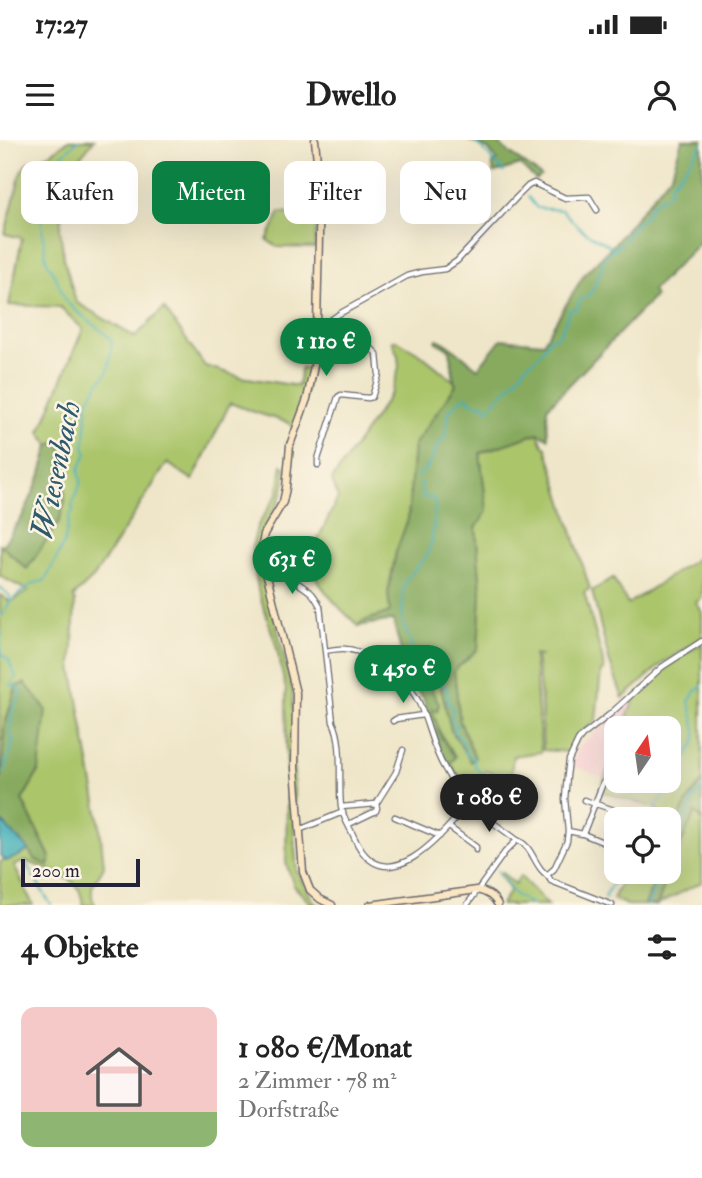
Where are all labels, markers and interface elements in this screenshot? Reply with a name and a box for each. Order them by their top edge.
text: 17:27 [35,9,88,41]
text: Dwello [306,75,396,115]
icon: menu [21,76,59,114]
icon: person [643,76,681,114]
chip: Kaufen [21,161,138,224]
chip: Mieten [152,161,270,224]
chip: Filter [284,161,386,224]
chip: Neu [400,161,491,224]
pin: 1 110 € [261,318,391,378]
text: 1 110 € [296,326,356,355]
water label: Wiesenbach [22,397,90,543]
pin: 631 € [243,536,341,596]
text: 631 € [269,544,315,573]
pin: 1 450 € [338,645,468,705]
text: 1 450 € [370,653,436,682]
north arrow [604,716,681,793]
map controls [604,716,681,884]
pin: 1 080 € [424,774,554,834]
text: 1 080 € [456,782,522,811]
button: locate [604,807,681,884]
scale bar [21,856,140,888]
text: 200 m [32,859,80,883]
icon: filters [643,928,681,966]
text: 4 Objekte [21,929,138,966]
text: 1 080 €/Monat [238,1029,412,1066]
icon: home [77,1035,161,1119]
text: 2 Zimmer · 78 m² [238,1066,396,1095]
text: Dorfstraße [238,1095,339,1124]

